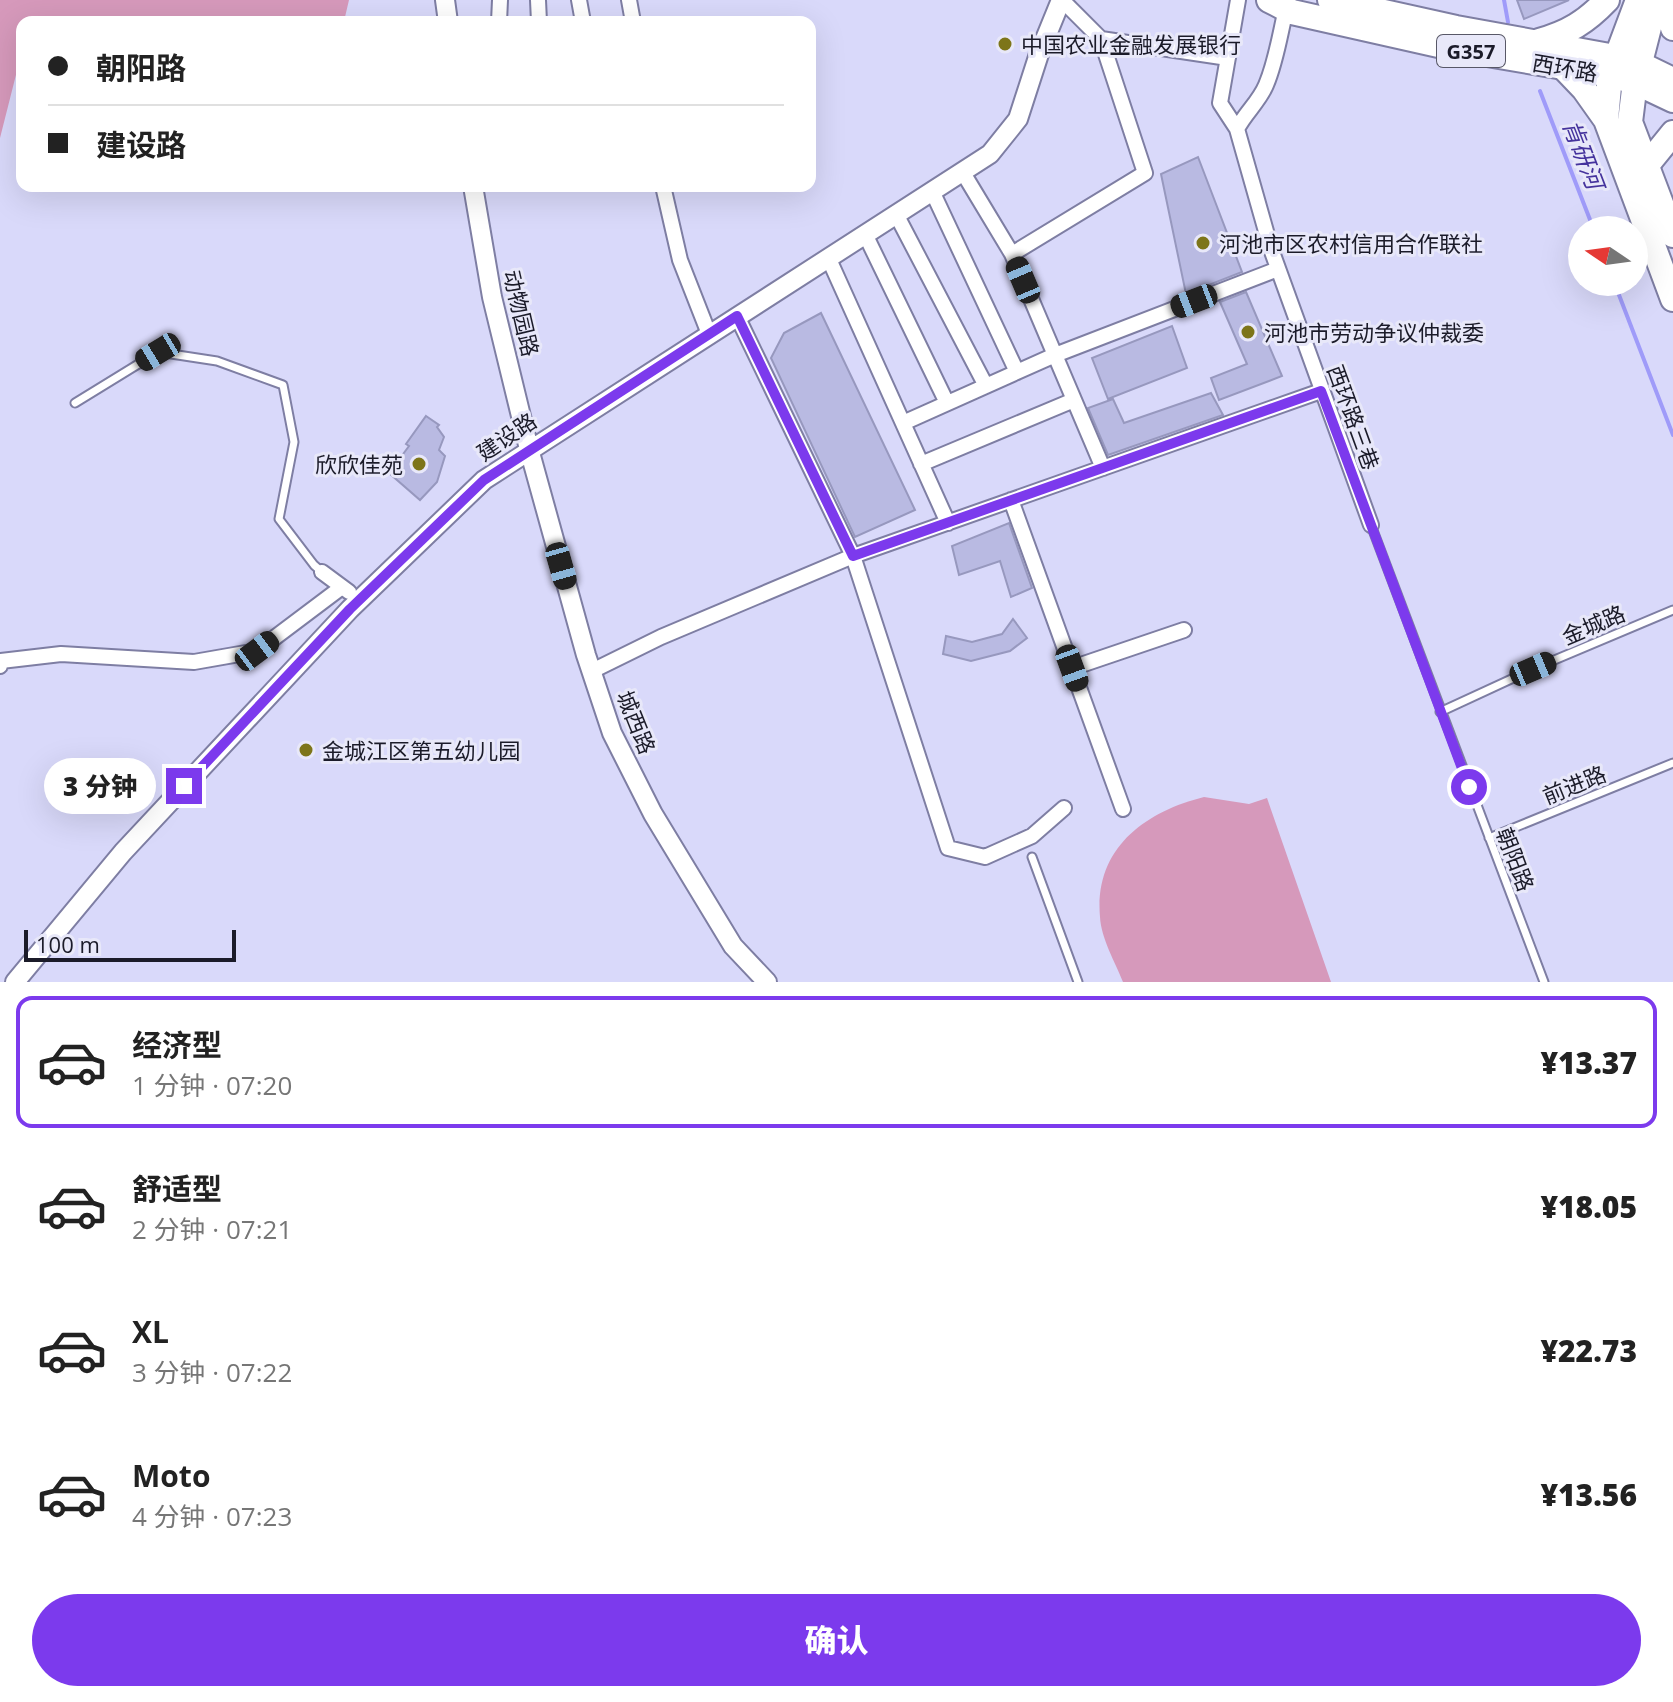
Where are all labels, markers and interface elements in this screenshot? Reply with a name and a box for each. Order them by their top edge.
place label: 中国农业金融发展银行 [1021,29,1241,59]
marker: 中国农业金融发展银行 [996,35,1014,53]
road number: G357 [1437,35,1505,67]
street label: 西环路 [1530,46,1600,88]
text: 朝阳路 [96,47,186,88]
water label: 肯研河 [1556,114,1614,197]
text: 建设路 [96,124,186,165]
north arrow [1568,216,1648,296]
map controls [1568,216,1648,296]
place label: 河池市区农村信用合作联社 [1219,228,1483,258]
marker: 河池市区农村信用合作联社 [1194,234,1212,252]
car [1003,253,1043,307]
street label: 动物园路 [497,267,547,359]
car [1167,281,1221,321]
place label: 河池市劳动争议仲裁委 [1264,317,1484,347]
marker: 河池市劳动争议仲裁委 [1239,323,1257,341]
car [131,329,185,375]
street label: 西环路三巷 [1321,360,1387,474]
street label: 建设路 [470,405,542,467]
place label: 欣欣佳苑 [315,449,403,479]
marker: 欣欣佳苑 [410,455,428,473]
car [543,540,579,592]
street label: 金城路 [1557,597,1629,651]
car [231,627,283,675]
car [1053,641,1091,695]
car [1506,649,1560,689]
street label: 城西路 [611,686,663,758]
place label: 金城江区第五幼儿园 [322,735,520,765]
marker: 金城江区第五幼儿园 [297,741,315,759]
callout: 3 分钟 [44,758,156,814]
street label: 前进路 [1538,758,1610,810]
text: 3 分钟 [63,768,137,804]
route end [166,768,202,804]
route start [1451,769,1487,805]
street label: 朝阳路 [1490,823,1542,895]
scale bar [24,926,236,962]
text: 100 m [36,929,100,959]
text: 经济型 [132,1024,222,1065]
icon: car [36,1026,108,1098]
text: ¥13.37 [1540,1042,1637,1083]
text: 1 分钟 · 07:20 [132,1067,292,1103]
text: 舒适型 [132,1168,222,1209]
icon: car [36,1170,108,1242]
text: ¥18.05 [1540,1186,1637,1227]
text: 2 分钟 · 07:21 [132,1211,292,1247]
text: XL [132,1311,169,1352]
icon: car [36,1314,108,1386]
text: ¥22.73 [1540,1330,1637,1371]
text: 3 分钟 · 07:22 [132,1354,292,1390]
text: Moto [132,1455,210,1496]
icon: car [36,1458,108,1530]
text: ¥13.56 [1540,1474,1637,1515]
text: 4 分钟 · 07:23 [132,1498,292,1534]
button: 确认 [32,1594,1641,1686]

